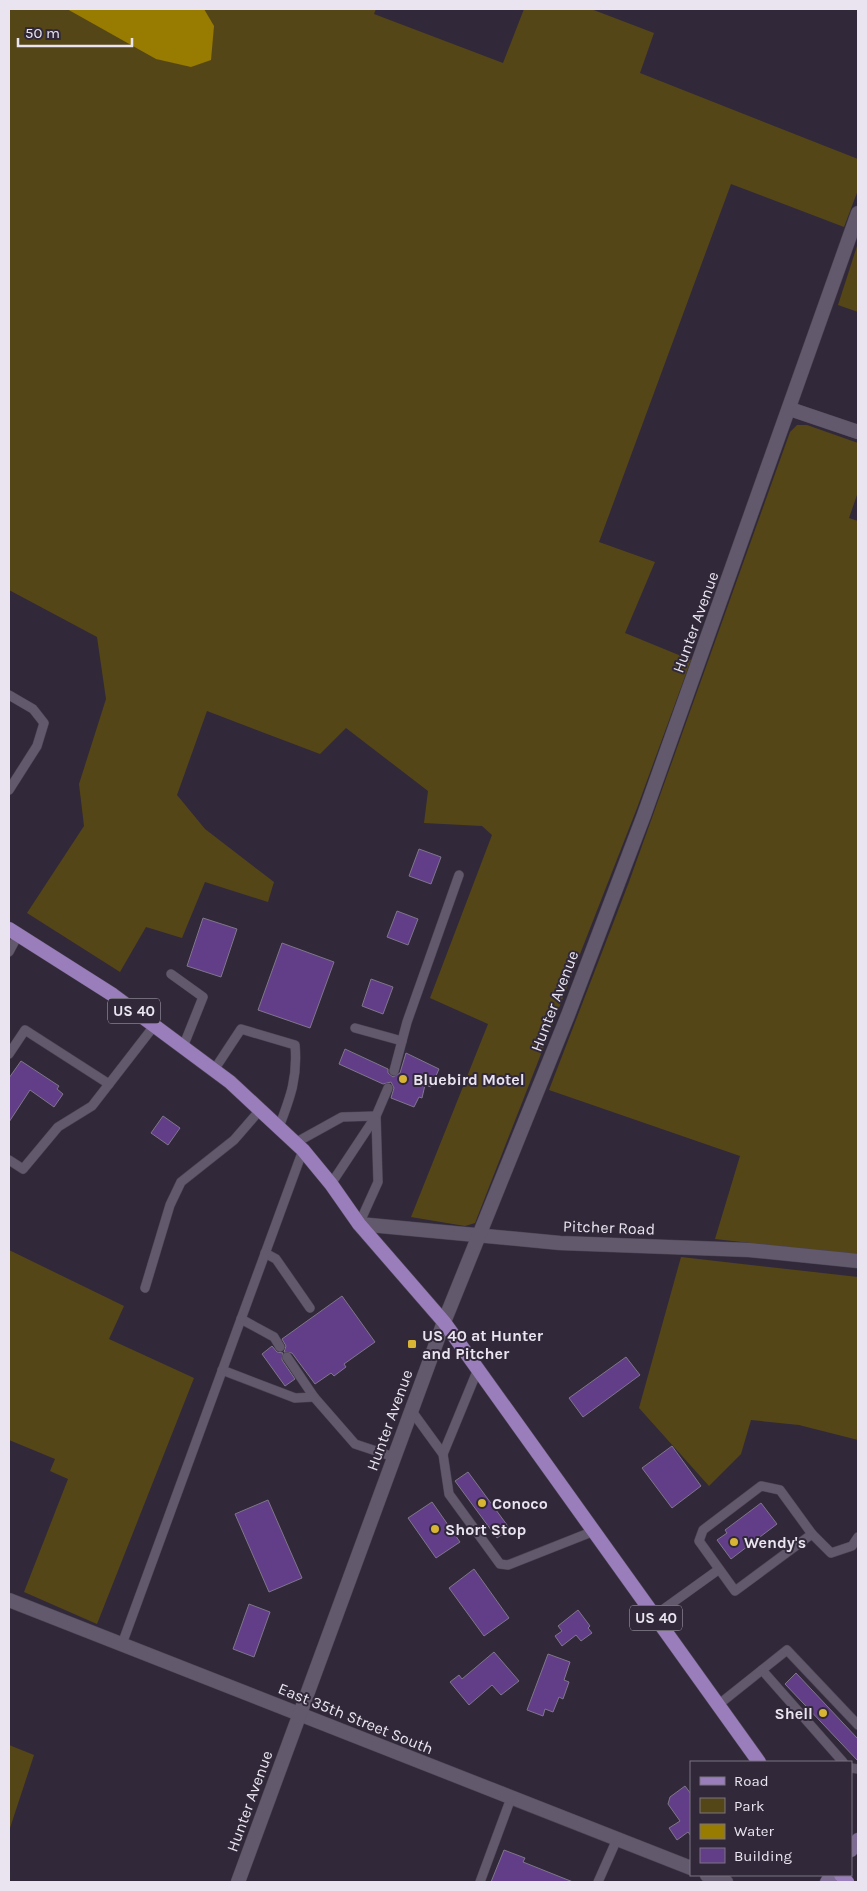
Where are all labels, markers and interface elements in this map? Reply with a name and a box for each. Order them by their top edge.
scale bar [18,15,131,47]
text: 50 m [25,24,60,42]
street label: Hunter Avenue [668,569,723,675]
street label: Hunter Avenue [527,948,582,1054]
road number: US 40 [108,998,160,1024]
place label: Bluebird Motel [413,1070,525,1089]
marker: Bluebird Motel [397,1073,409,1085]
street label: Pitcher Road [563,1216,655,1239]
place label: US 40 at Hunter and Pitcher [422,1326,544,1363]
marker: US 40 at Hunter and Pitcher [406,1338,418,1350]
street label: Hunter Avenue [362,1367,417,1473]
place label: Conoco [492,1494,548,1513]
marker: Conoco [476,1497,488,1509]
place label: Short Stop [445,1520,526,1539]
marker: Short Stop [429,1523,441,1535]
place label: Wendy's [744,1533,806,1552]
marker: Wendy's [728,1536,740,1548]
road number: US 40 [630,1606,682,1630]
street label: East 35th Street South [276,1679,436,1758]
place label: Shell [775,1704,813,1723]
marker: Shell [817,1707,829,1719]
street label: Hunter Avenue [222,1748,277,1854]
legend [690,1761,852,1876]
text: Road [734,1772,769,1790]
text: Park [734,1797,764,1815]
text: Water [734,1822,775,1840]
text: Building [734,1847,792,1865]

